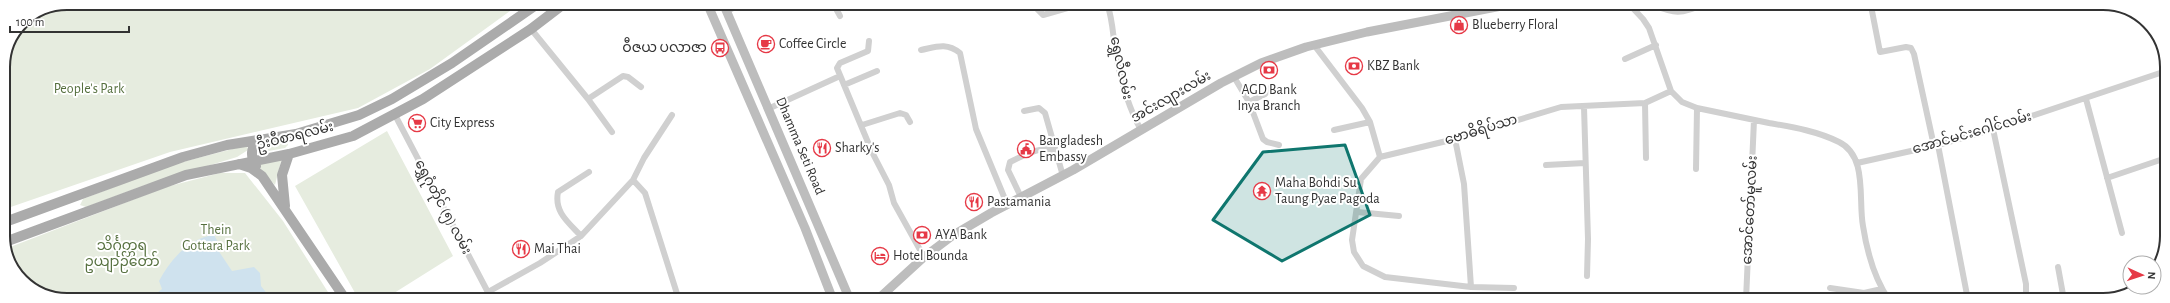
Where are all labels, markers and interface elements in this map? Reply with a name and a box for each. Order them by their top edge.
scale bar [10,8,129,34]
shop icon: Blueberry Floral [1449,15,1469,35]
text: 100 m [16,16,44,28]
place label: Blueberry Floral [1472,18,1558,32]
cafe icon: Coffee Circle [756,34,776,54]
street label: ရွှေလီလမ်း [1104,34,1138,102]
place label: ဝီဇယ ပလာဇာ [622,37,707,55]
place label: Coffee Circle [779,37,847,51]
bus stop icon: ဝီဇယ ပလာဇာ [710,38,730,58]
bank icon: KBZ Bank [1344,56,1364,76]
place label: KBZ Bank [1367,59,1420,73]
bank icon: AGD Bank Inya Branch [1259,60,1279,80]
street label: အင်းလျားလမ်း [1127,65,1215,129]
park label: People's Park [54,82,125,96]
place label: AGD Bank Inya Branch [1237,83,1301,113]
street label: Dhamma Seti Road [773,95,827,197]
street label: အောင်မင်းဂေါင်လမ်း [1910,105,2033,157]
street label: ဗောဓိရိပ်သာ [1442,108,1520,152]
supermarket icon: City Express [407,113,427,133]
street label: ဦးဝီစာရလမ်း [254,116,336,156]
place label: City Express [430,116,495,130]
place label: Bangladesh Embassy [1039,134,1103,164]
restaurant icon: Sharky's [812,138,832,158]
public building icon: Bangladesh Embassy [1016,139,1036,159]
place label: Sharky's [835,141,879,155]
street label: အောင်တော်မူလမ်း [1736,155,1764,265]
street label: ရွှေဂုံတိုင် (၅) လမ်း [409,156,477,258]
place label: Maha Bohdi Su Taung Pyae Pagoda [1275,176,1380,206]
temple icon: Maha Bohdi Su Taung Pyae Pagoda [1252,181,1272,201]
restaurant icon: Pastamania [964,192,984,212]
place label: Pastamania [987,195,1051,209]
park label: Thein Gottara Park [182,223,250,253]
bank icon: AYA Bank [912,225,932,245]
place label: AYA Bank [935,228,988,242]
park label: သိင်္ဂုတ္တရ ဥယျာဉ်တော် [85,235,160,273]
restaurant icon: Mai Thai [511,239,531,259]
place label: Mai Thai [534,242,581,256]
hotel icon: Hotel Bounda [870,246,890,266]
place label: Hotel Bounda [893,249,968,263]
north arrow [2122,255,2162,295]
text: N [2146,271,2157,280]

